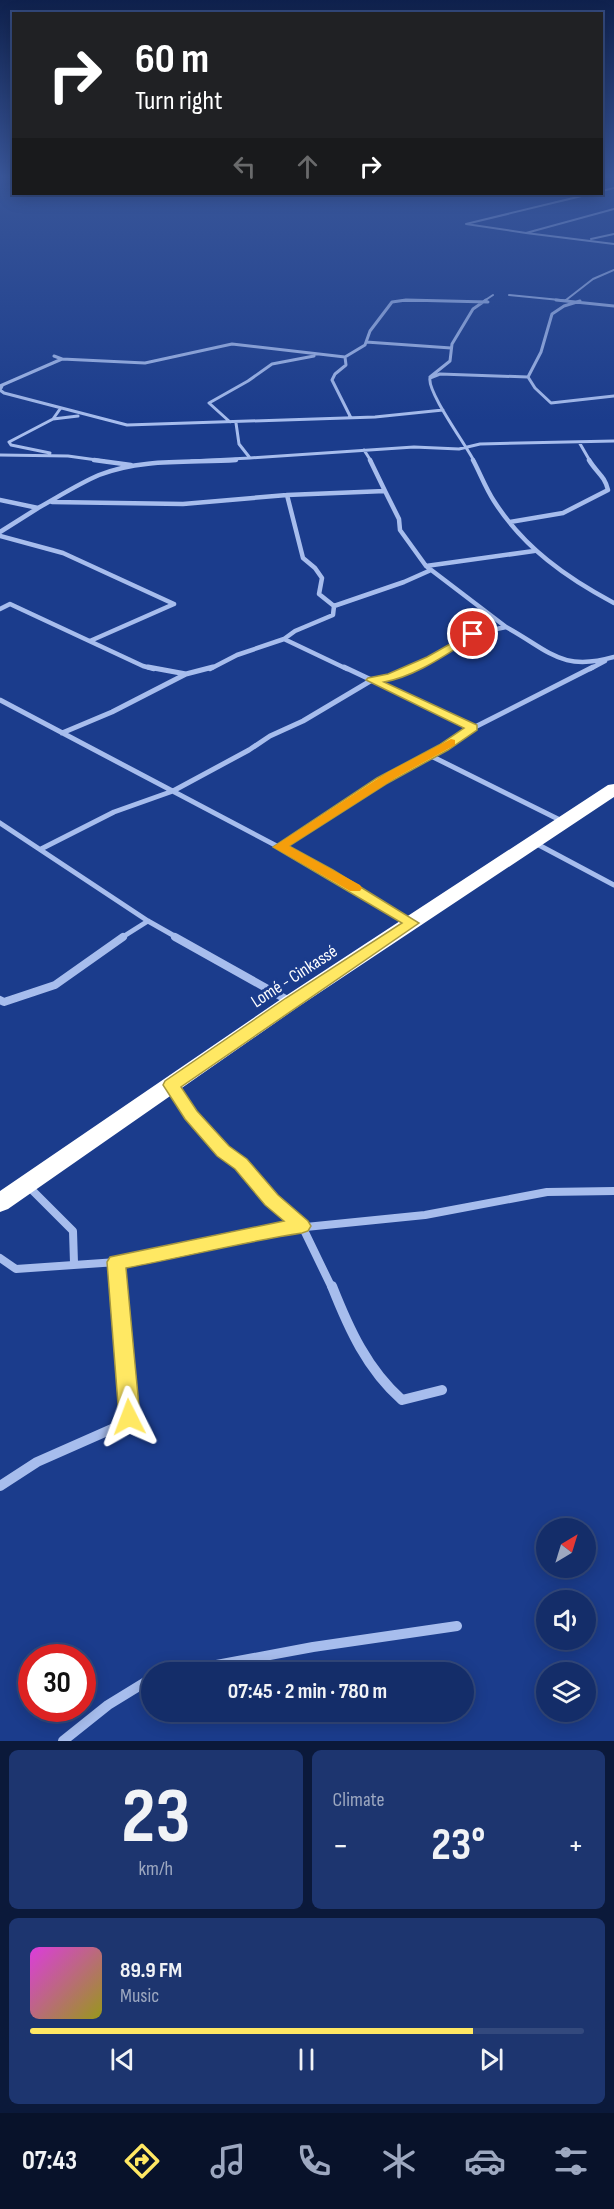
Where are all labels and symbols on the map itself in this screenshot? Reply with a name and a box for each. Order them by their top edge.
pin [447,608,498,659]
street label: Lomé - Cinkassé [247,941,341,1012]
position arrow [97,1385,161,1449]
north arrow [536,1518,596,1578]
speed limit sign: 30 [18,1644,96,1722]

